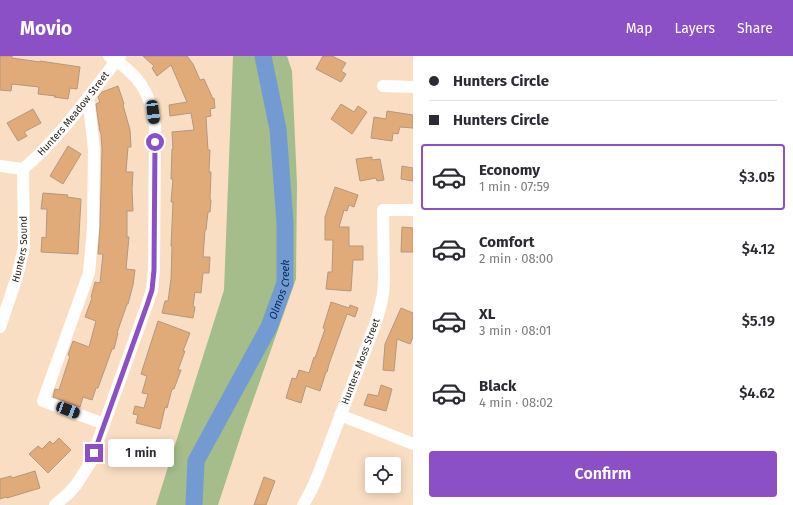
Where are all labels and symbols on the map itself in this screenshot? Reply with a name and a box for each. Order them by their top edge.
street label: Hunters Meadow Street [35,69,112,158]
car [146,99,160,125]
route start [146,133,164,151]
street label: Hunters Sound [10,216,30,284]
water label: Olmos Creek [266,260,292,321]
street label: Hunters Moss Street [339,317,383,406]
car [55,400,81,420]
callout: 1 min [108,439,174,467]
route end [85,444,103,462]

